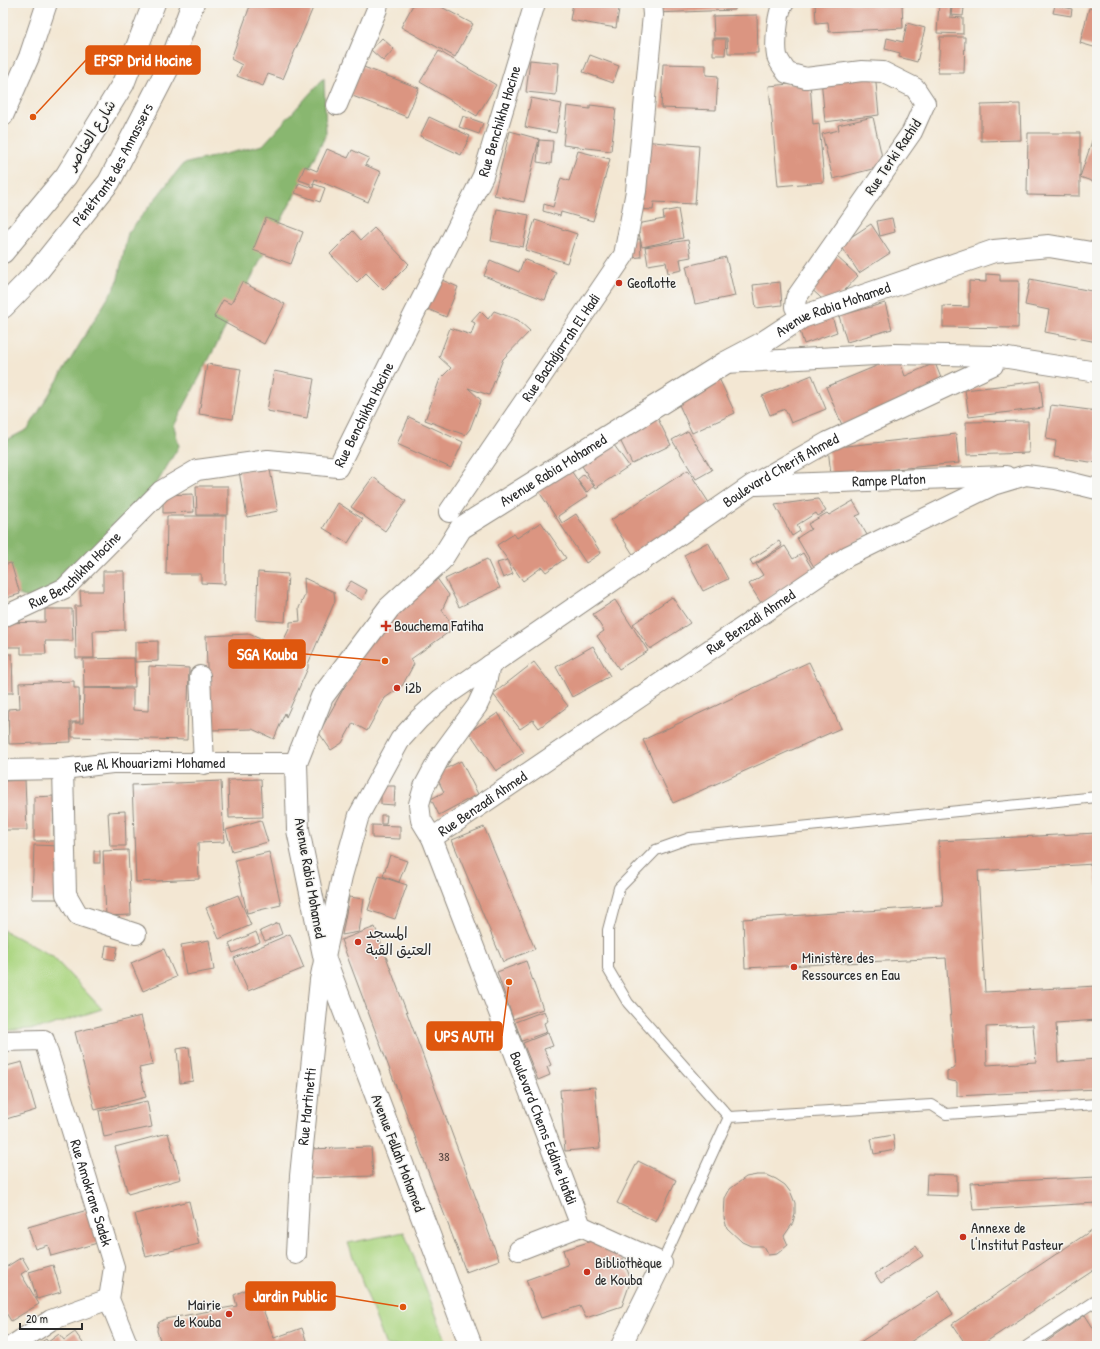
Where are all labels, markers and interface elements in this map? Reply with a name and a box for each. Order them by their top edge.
callout: EPSP Drid Hocine [86,46,200,74]
text: EPSP Drid Hocine [94,49,193,71]
street label: Rue Benchikha Hocine [472,63,526,179]
street label: شارع العناصر [60,96,120,175]
street label: Pénétrante des Annassers [67,99,158,230]
street label: Rue Terki Rachid [859,114,926,199]
place label: Geoflotte [627,272,676,293]
street label: Avenue Rabia Mohamed [771,276,893,342]
marker: Geoflotte [614,278,624,288]
street label: Rue Bachdjarrah El Hadi [516,289,605,405]
street label: Rue Benchikha Hocine [329,358,399,471]
street label: Boulevard Cherifi Ahmed [718,427,842,512]
street label: Avenue Rabia Mohamed [495,429,610,511]
street label: Rampe Platon [852,468,926,492]
street label: Rue Benchikha Hocine [25,526,126,614]
street label: Rue Benzadi Ahmed [702,584,799,659]
place label: Bouchema Fatiha [394,615,484,636]
marker: Bouchema Fatiha [381,621,391,631]
callout: SGA Kouba [229,640,305,668]
text: SGA Kouba [237,643,298,665]
place label: i2b [405,677,422,698]
marker: i2b [392,683,402,693]
street label: Rue Al Khouarizmi Mohamed [73,752,225,778]
street label: Rue Benzadi Ahmed [434,766,531,841]
street label: Avenue Rabia Mohamed [290,816,331,940]
place label: المسجد العتيق القبة [366,922,432,960]
marker: المسجد العتيق القبة [353,937,363,947]
place label: Ministère des Ressources en Eau [802,947,900,985]
marker: Ministère des Ressources en Eau [789,962,799,972]
callout: UPS AUTH [427,1022,502,1050]
text: UPS AUTH [434,1025,494,1047]
street label: Boulevard Chems Eddine Hafidi [505,1048,583,1208]
street label: Rue Martinetti [292,1067,321,1146]
street label: Avenue Fellah Mohamed [366,1091,431,1215]
street label: Rue Amokrane Sadek [65,1137,118,1249]
house number: 38 [438,1147,450,1165]
place label: Annexe de l'Institut Pasteur [971,1217,1064,1255]
marker: Annexe de l'Institut Pasteur [958,1232,968,1242]
place label: Bibliothèque de Kouba [595,1252,662,1290]
marker: Bibliothèque de Kouba [582,1267,592,1277]
callout: Jardin Public [246,1282,335,1310]
text: Jardin Public [253,1285,328,1307]
place label: Mairie de Kouba [174,1294,221,1332]
scale bar [20,1305,82,1331]
marker: Mairie de Kouba [224,1309,234,1319]
text: 20 m [26,1310,48,1327]

